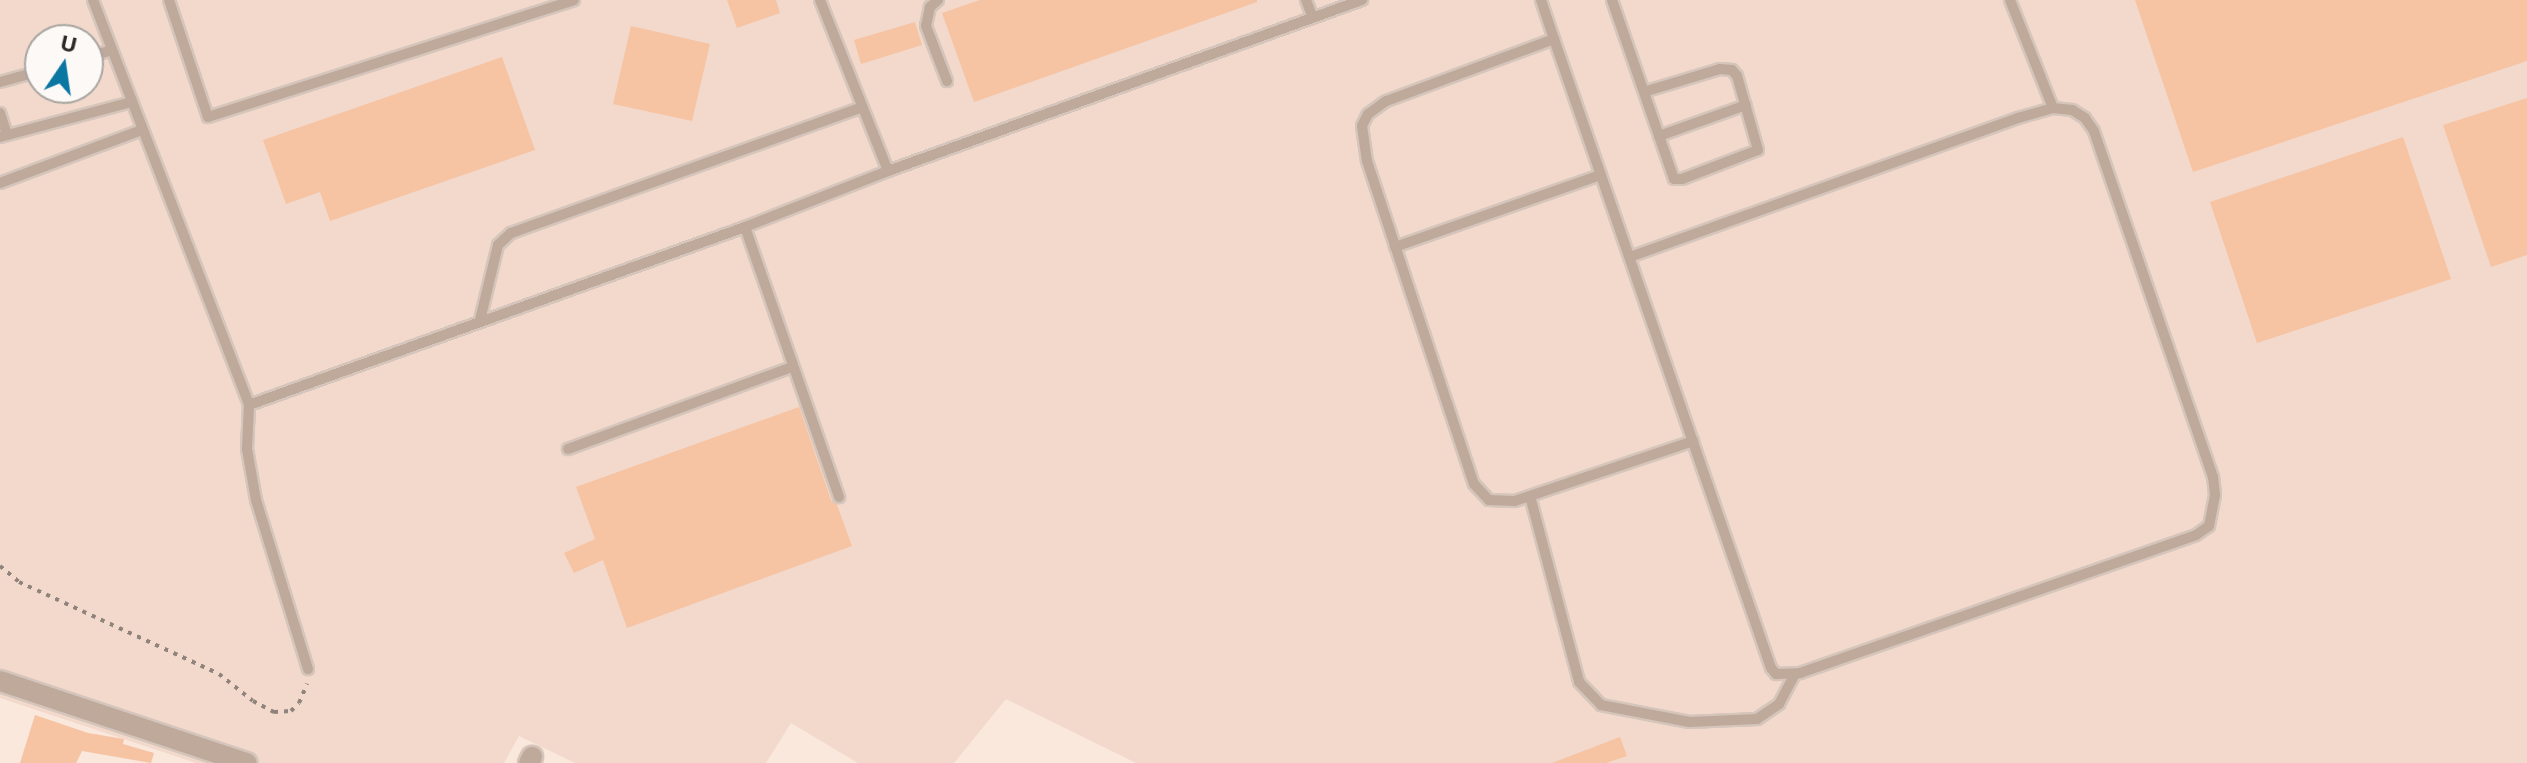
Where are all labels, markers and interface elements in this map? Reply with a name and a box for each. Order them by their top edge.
north arrow [24,24,104,104]
text: U [57,26,80,59]

